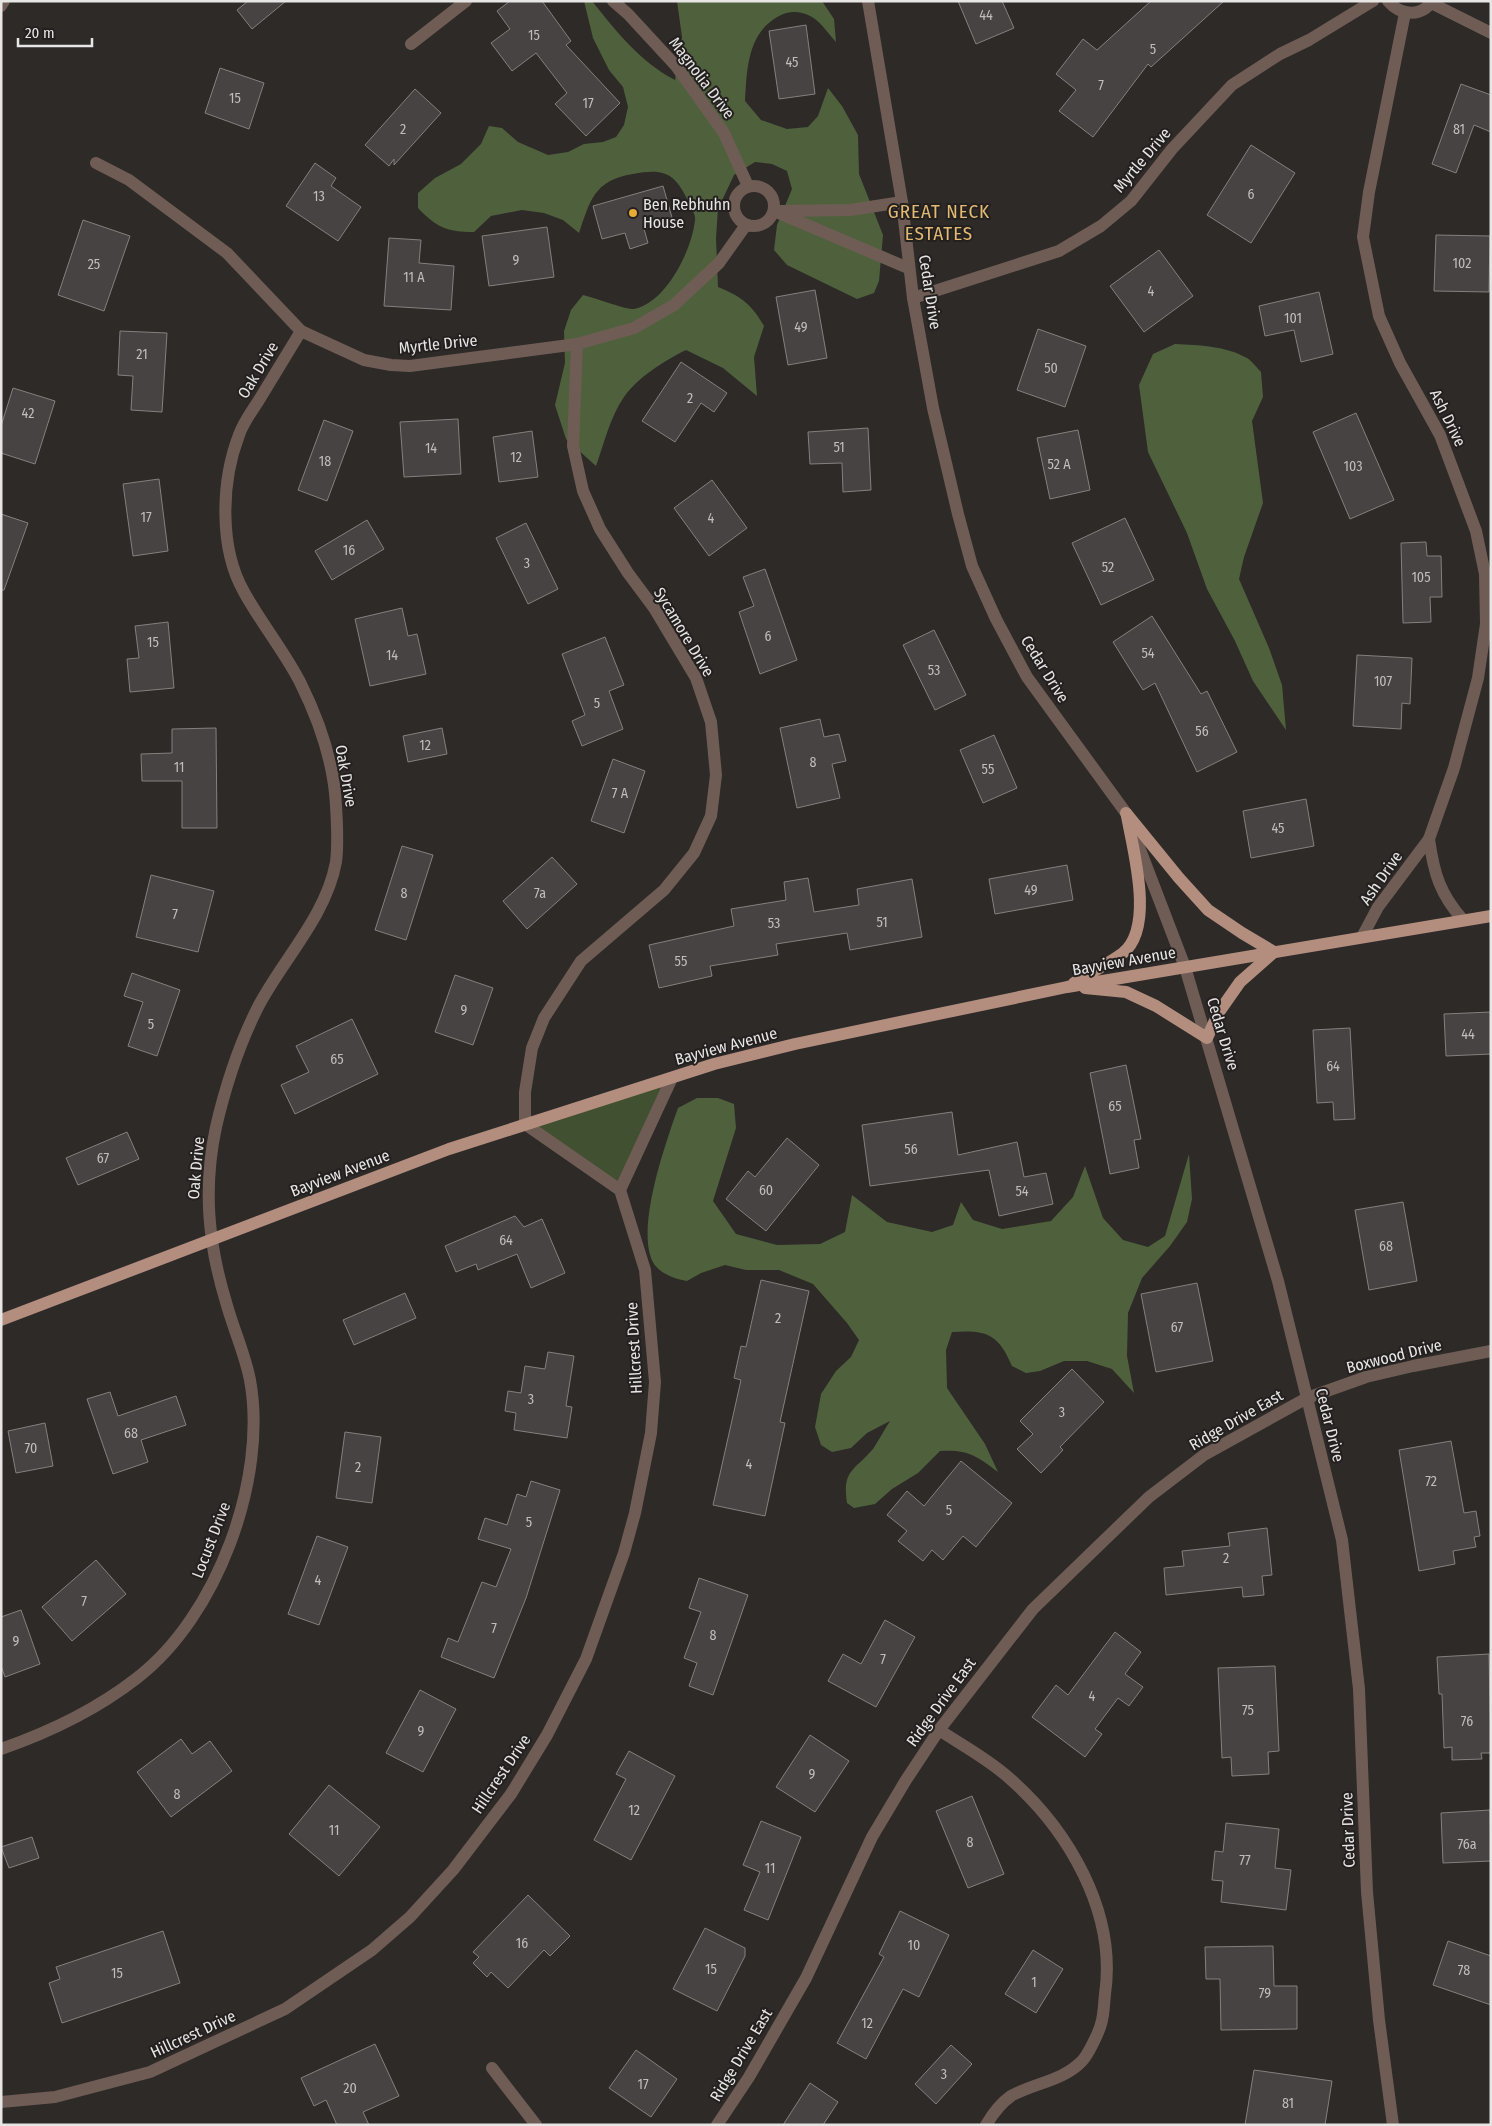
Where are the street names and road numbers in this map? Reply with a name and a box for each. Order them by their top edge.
street label: Magnolia Drive [665,33,739,123]
street label: Myrtle Drive [1109,124,1175,196]
street label: Cedar Drive [915,253,945,331]
street label: Myrtle Drive [398,330,478,358]
street label: Oak Drive [234,338,282,402]
street label: Ash Drive [1426,386,1470,450]
street label: Sycamore Drive [650,584,718,680]
street label: Cedar Drive [1017,632,1073,706]
street label: Oak Drive [331,743,361,809]
street label: Ash Drive [1356,847,1406,909]
street label: Bayview Avenue [1071,943,1177,979]
street label: Cedar Drive [1203,995,1243,1073]
street label: Bayview Avenue [673,1023,779,1069]
street label: Oak Drive [184,1136,208,1200]
street label: Bayview Avenue [288,1145,392,1201]
street label: Hillcrest Drive [622,1302,646,1394]
street label: Boxwood Drive [1344,1335,1444,1377]
street label: Ridge Drive East [1186,1385,1287,1454]
street label: Cedar Drive [1312,1386,1348,1464]
street label: Locust Drive [188,1499,234,1581]
street label: Ridge Drive East [902,1653,980,1750]
street label: Hillcrest Drive [467,1731,535,1817]
street label: Cedar Drive [1337,1792,1359,1868]
street label: Ridge Drive East [706,2004,777,2105]
street label: Hillcrest Drive [147,2006,239,2062]

